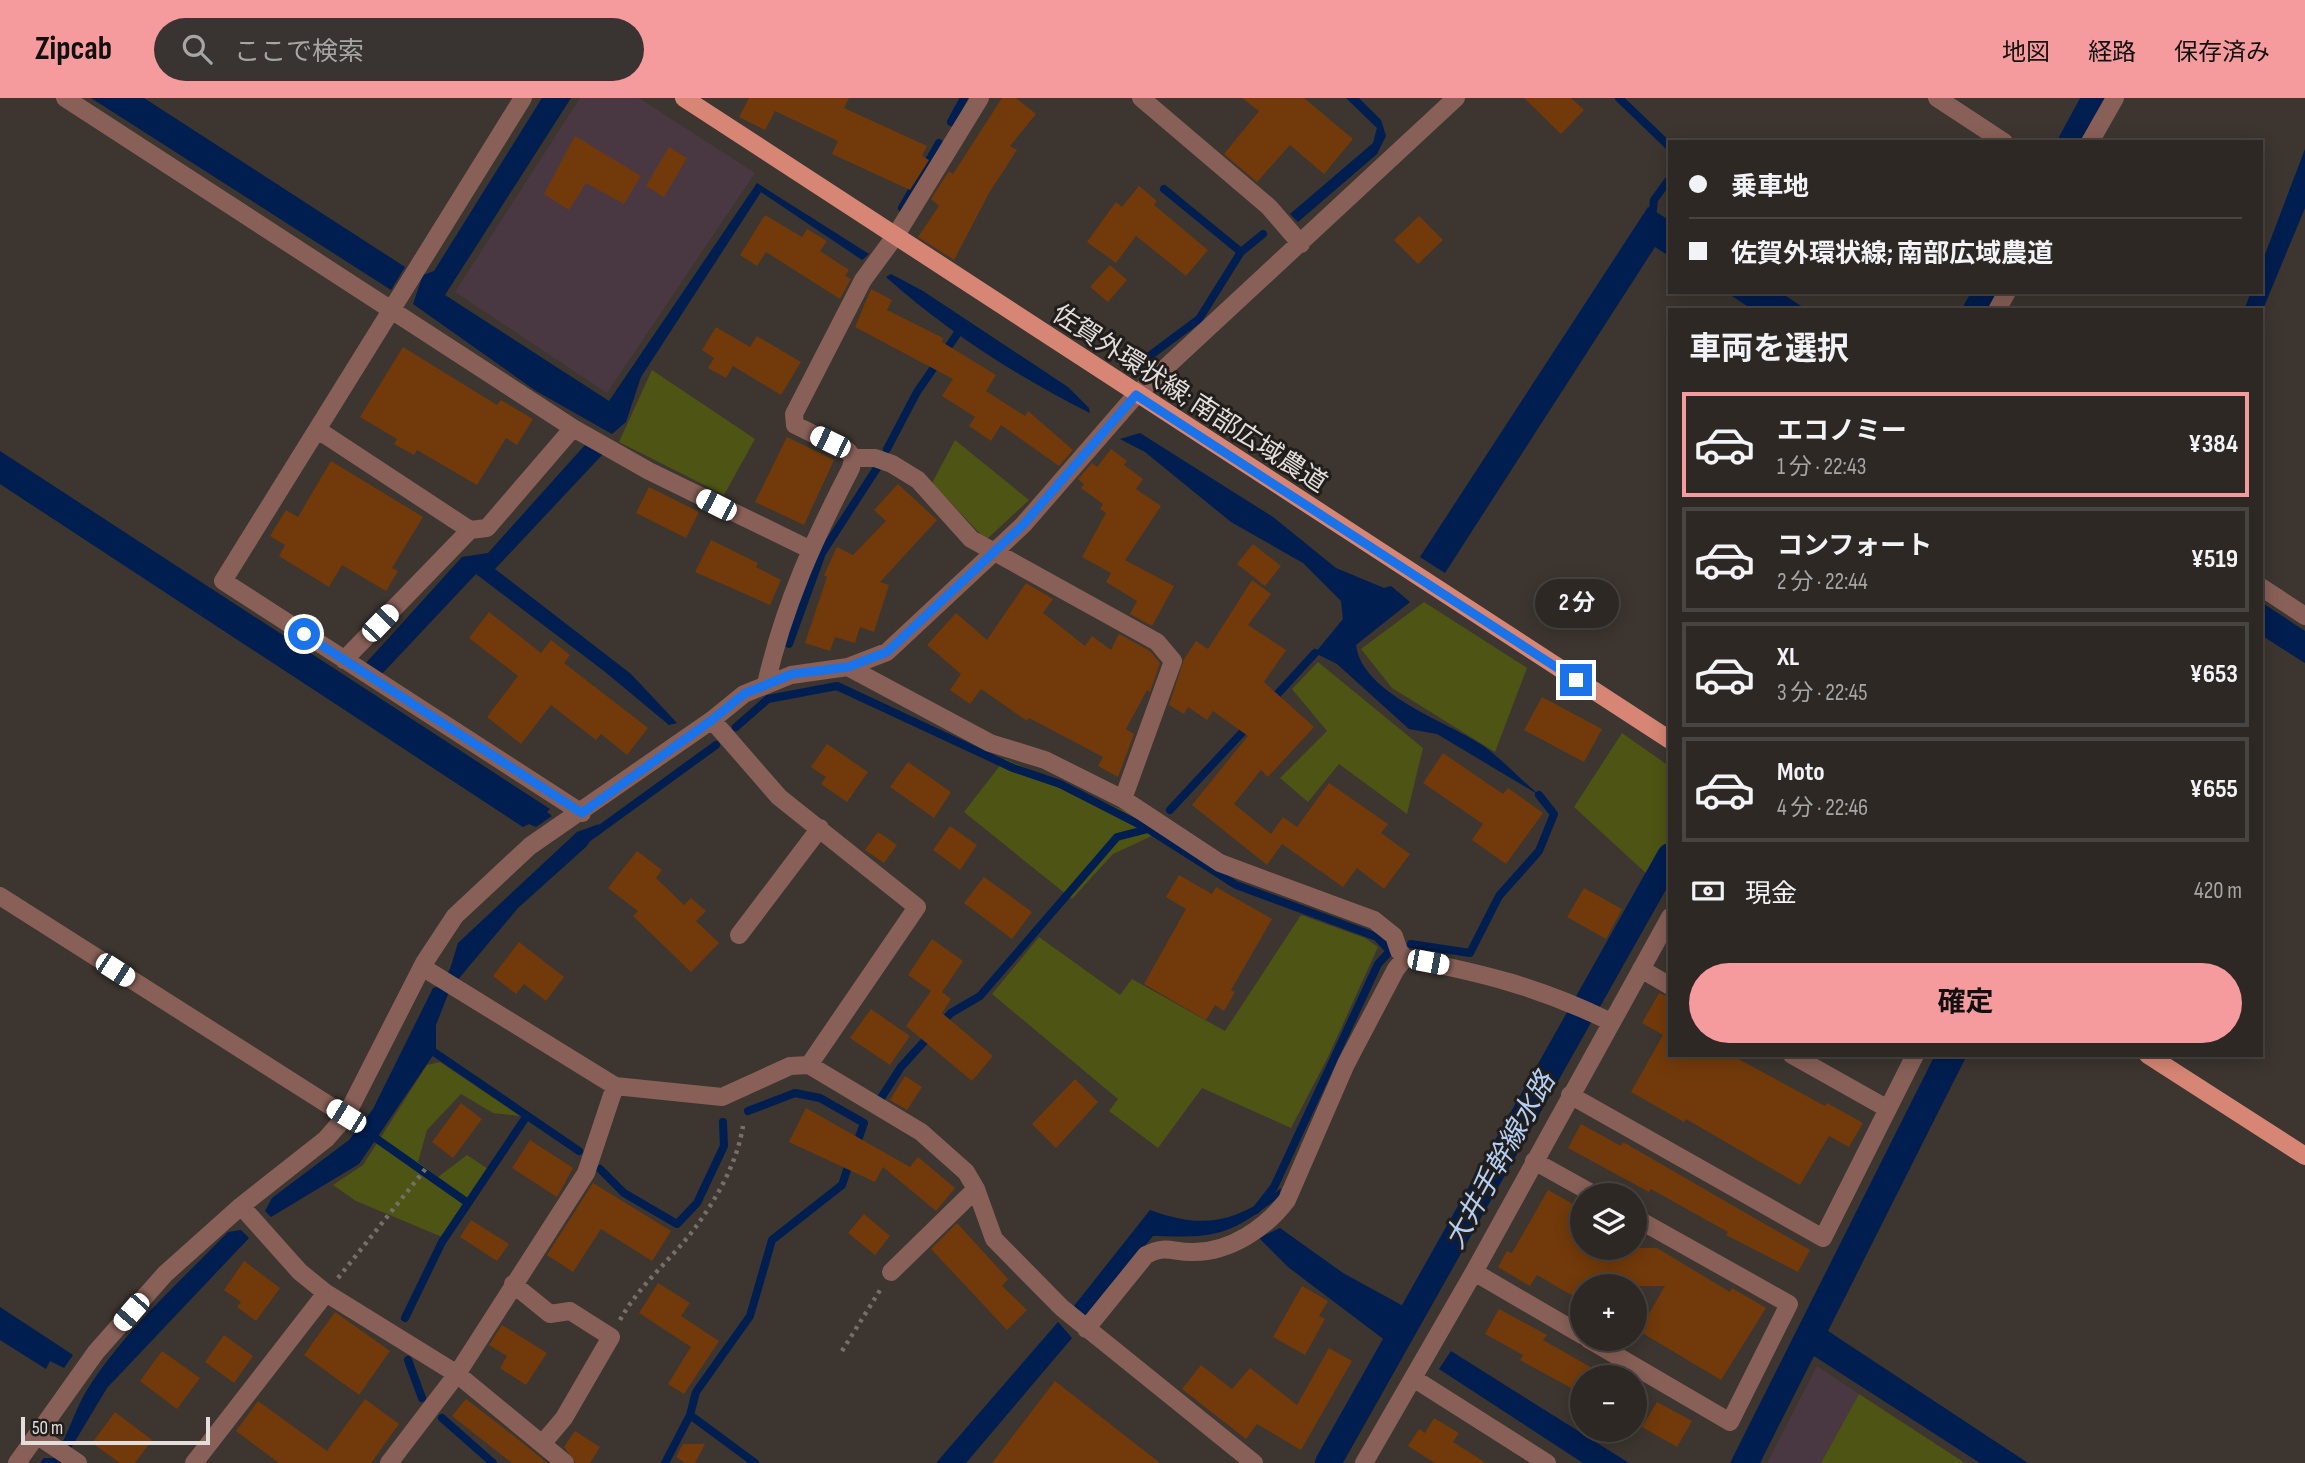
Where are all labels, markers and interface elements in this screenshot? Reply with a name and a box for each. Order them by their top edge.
search box [154,18,644,81]
text: Zipcab [35,29,112,69]
icon: search [178,30,216,68]
text: ここで検索 [234,37,364,68]
text: 地図 [2002,38,2050,67]
text: 経路 [2088,38,2136,67]
text: 保存済み [2174,38,2270,67]
text: 乗車地 [1731,172,1809,203]
text: 佐賀外環状線; 南部広域農道 [1731,239,2053,270]
street label: 佐賀外環状線; 南部広域農道 [1046,299,1332,500]
text: 車両を選択 [1689,330,1849,369]
icon: car [1693,413,1756,476]
text: エコノミー [1777,416,1907,447]
car [807,423,854,461]
text: ¥384 [2188,429,2238,460]
text: 1 分 · 22:43 [1777,453,1866,481]
car [693,486,740,524]
icon: car [1693,528,1756,591]
text: コンフォート [1777,531,1932,562]
text: ¥519 [2191,544,2238,575]
text: 2 分 · 22:44 [1777,568,1868,596]
callout: 2 分 [1534,578,1618,628]
text: 2 分 [1559,589,1595,617]
car [358,601,403,645]
route start [288,618,320,650]
text: XL [1777,642,1799,673]
icon: car [1693,643,1756,706]
text: ¥653 [2189,659,2238,690]
route end [1560,664,1592,696]
text: 3 分 · 22:45 [1777,679,1867,707]
text: Moto [1777,757,1825,788]
icon: car [1693,758,1756,821]
text: ¥655 [2190,774,2238,805]
text: 4 分 · 22:46 [1777,794,1868,822]
icon: cash [1689,872,1727,910]
text: 420 m [2194,877,2242,905]
text: 現金 [1745,879,1797,910]
car [1406,948,1451,976]
car [92,950,139,990]
button: 確定 [1689,963,2242,1043]
water label: 大井手幹線水路 [1438,1065,1563,1254]
car [323,1096,370,1136]
map controls [1570,1183,1647,1442]
button: layers [1570,1183,1647,1260]
button: + [1570,1274,1647,1351]
car [110,1289,153,1335]
button: − [1570,1365,1647,1442]
scale bar [21,1414,210,1446]
text: 50 m [32,1417,63,1440]

